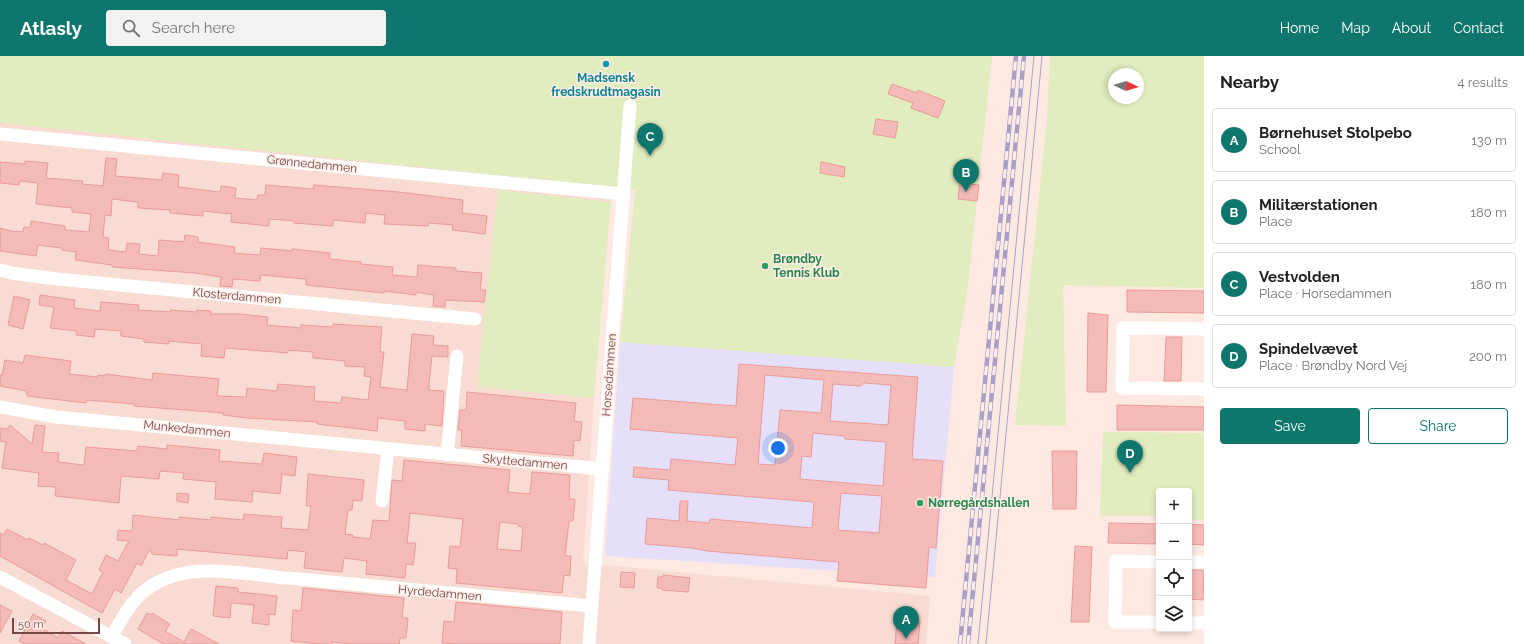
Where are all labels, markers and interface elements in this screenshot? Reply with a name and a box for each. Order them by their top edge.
search box [106,10,386,46]
text: Atlasly [20,17,82,39]
icon: search [120,17,142,39]
text: Search here [152,19,235,37]
text: Home [1280,20,1319,36]
text: Map [1341,20,1370,36]
text: About [1392,20,1431,36]
text: Contact [1453,20,1504,36]
marker: Madsensk fredskrudtmagasin [601,59,611,69]
north arrow [1108,68,1144,104]
place label: Madsensk fredskrudtmagasin [551,71,661,99]
text: Nearby [1220,72,1279,92]
text: 4 results [1457,75,1508,90]
pin: C [637,123,663,156]
text: Børnehuset Stolpebo [1259,124,1412,142]
text: A [1230,133,1238,148]
text: 130 m [1471,133,1507,148]
text: School [1259,142,1301,157]
street label: Grønnedammen [266,152,358,176]
pin: B [953,159,979,192]
text: Militærstationen [1259,196,1377,214]
text: B [1230,205,1238,220]
text: 180 m [1471,205,1507,220]
text: Place [1259,214,1292,229]
place label: Brøndby Tennis Klub [773,252,840,280]
marker: Brøndby Tennis Klub [760,261,770,271]
text: Vestvolden [1259,268,1340,286]
text: C [1230,277,1238,292]
text: 180 m [1471,277,1507,292]
street label: Klosterdammen [192,285,282,307]
text: Place · Horsedammen [1259,286,1391,301]
street label: Horsedammen [599,333,619,417]
text: Spindelvævet [1259,340,1358,358]
text: D [1229,349,1239,364]
text: 200 m [1469,349,1507,364]
text: Place · Brøndby Nord Vej [1259,358,1407,373]
button: Save [1220,408,1360,444]
button: Share [1368,408,1508,444]
street label: Munkedammen [143,417,231,441]
your location [768,438,788,458]
pin: D [1117,440,1143,473]
street label: Skyttedammen [482,451,568,473]
map controls [1156,488,1192,632]
button: + [1156,488,1192,524]
place label: Nørregårdshallen [928,496,1030,510]
marker: Nørregårdshallen [915,498,925,508]
button: − [1156,524,1192,560]
button: locate [1156,560,1192,596]
street label: Hyrdedammen [398,582,482,604]
button: layers [1156,596,1192,632]
pin: A [893,606,919,639]
scale bar [12,616,100,635]
text: 50 m [18,618,44,631]

